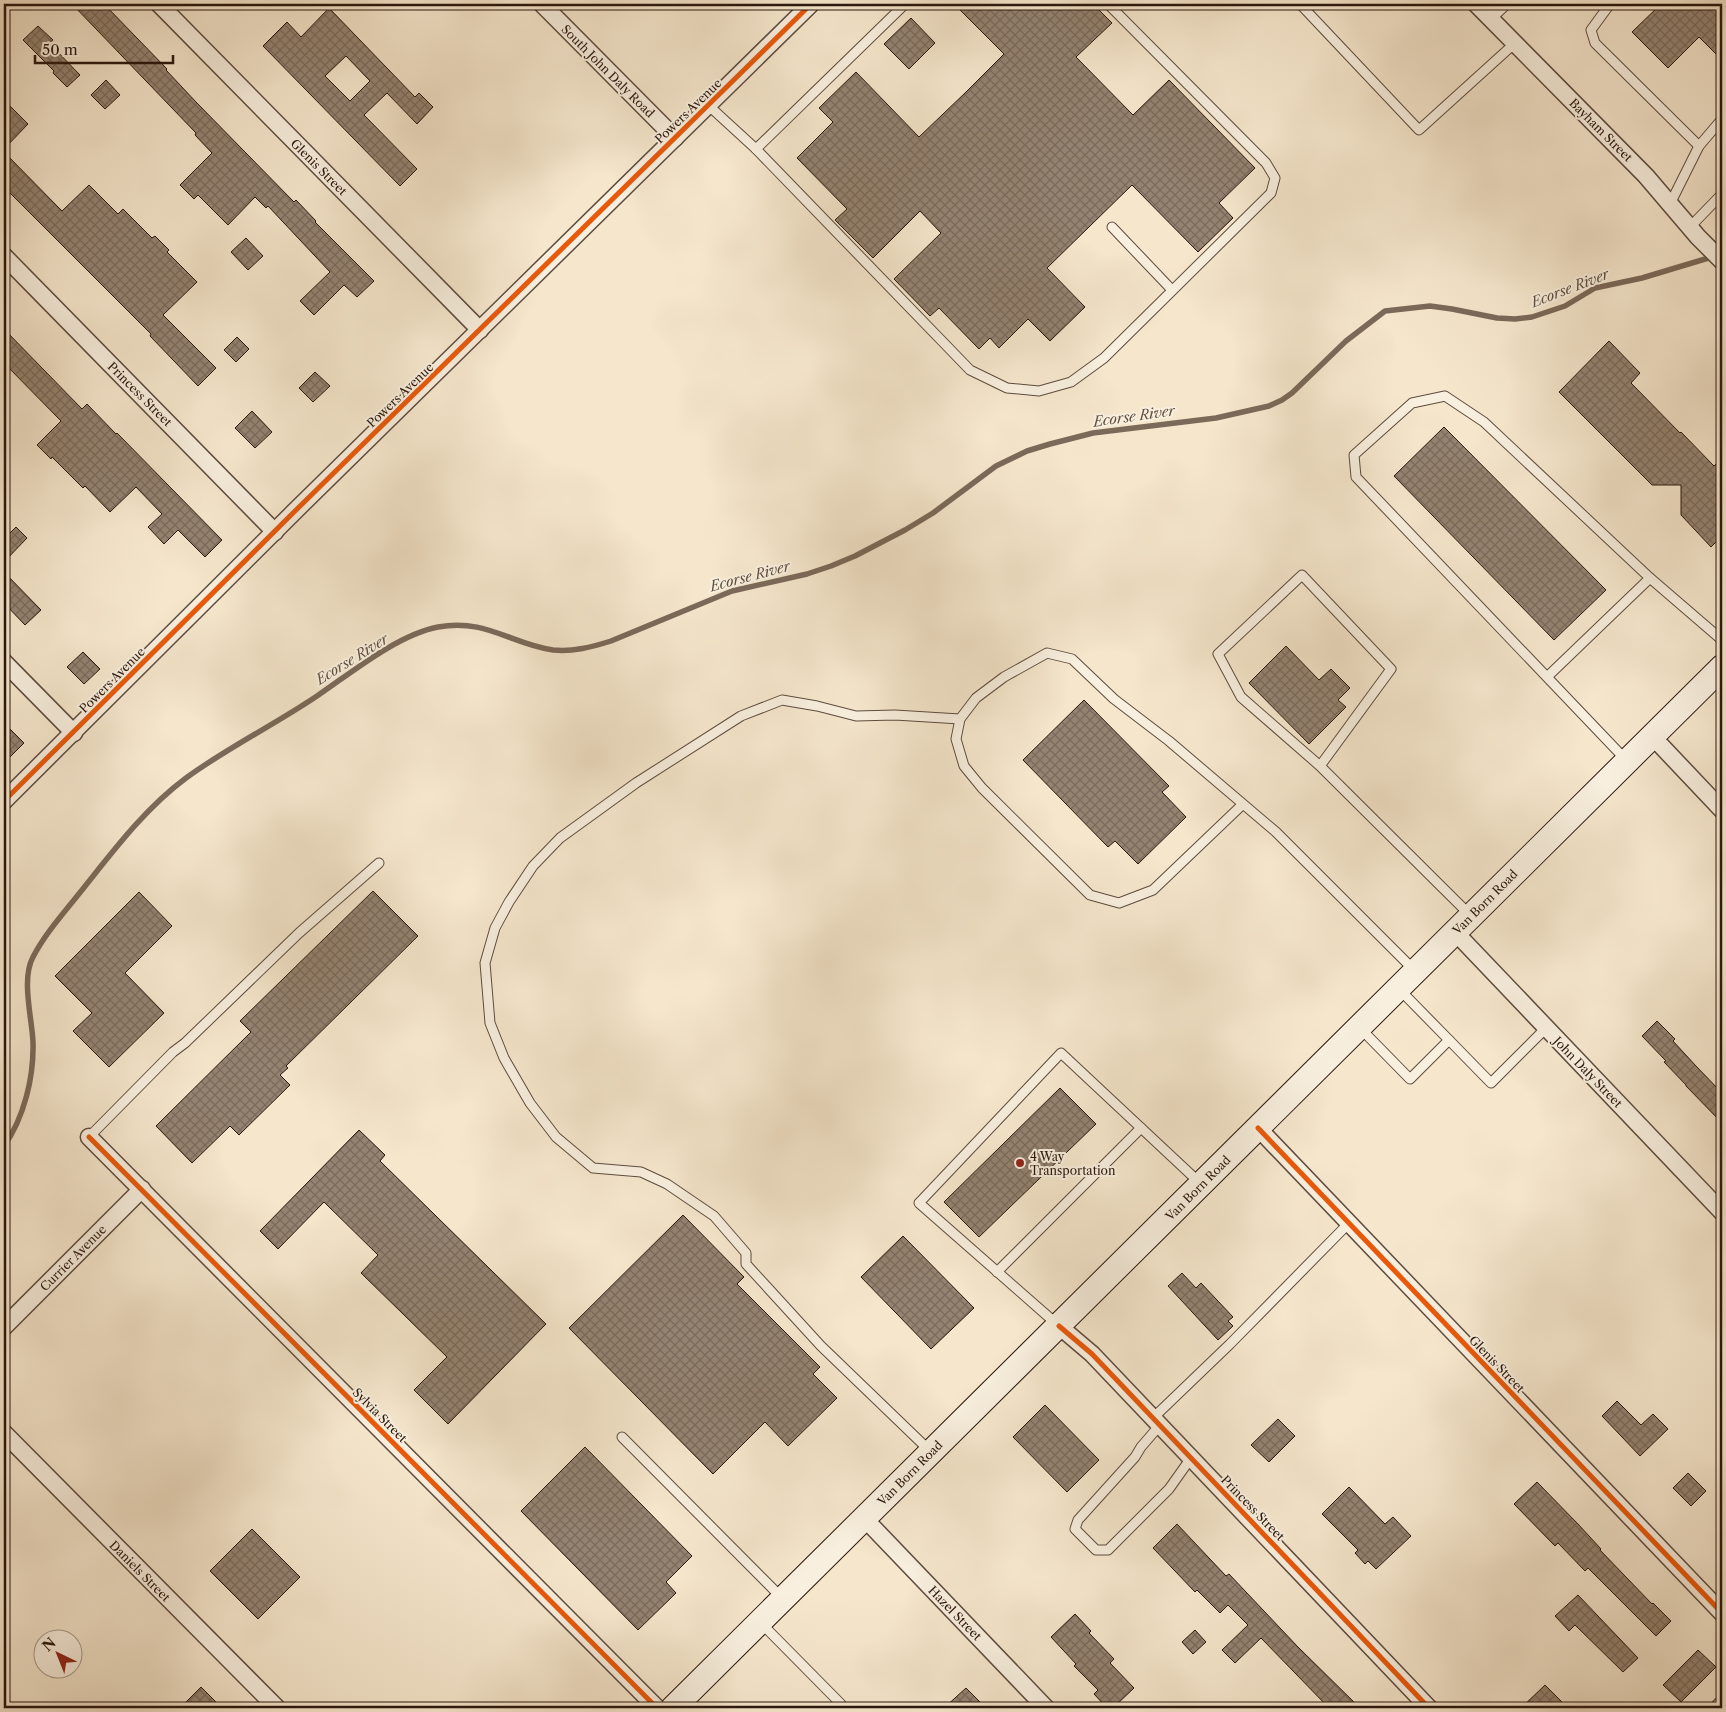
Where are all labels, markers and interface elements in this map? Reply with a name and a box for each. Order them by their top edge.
street label: South John Daly Road [558,21,658,121]
scale bar [35,32,172,64]
text: 50 m [42,40,78,59]
street label: Powers Avenue [652,75,725,146]
street label: Bayham Street [1566,95,1636,165]
street label: Glenis Street [288,136,351,199]
water label: Ecorse River [1527,264,1613,311]
street label: Princess Street [105,359,176,430]
street label: Powers Avenue [364,359,437,430]
water label: Ecorse River [1091,401,1177,431]
water label: Ecorse River [707,556,793,596]
water label: Ecorse River [312,629,393,689]
street label: Powers Avenue [76,644,148,716]
street label: Van Born Road [1449,866,1521,938]
street label: John Daly Street [1549,1032,1626,1111]
place label: 4 Way Transportation [1030,1149,1116,1178]
street label: Van Born Road [1162,1152,1234,1224]
marker: 4 Way Transportation [1014,1157,1026,1169]
street label: Currier Avenue [37,1222,109,1294]
street label: Glenis Street [1466,1332,1528,1396]
street label: Sylvia Street [350,1385,411,1446]
street label: Van Born Road [874,1437,946,1509]
street label: Princess Street [1218,1472,1288,1544]
street label: Daniels Street [106,1537,174,1605]
street label: Hazel Street [925,1583,985,1644]
north arrow [32,1630,82,1680]
text: N [39,1634,60,1655]

